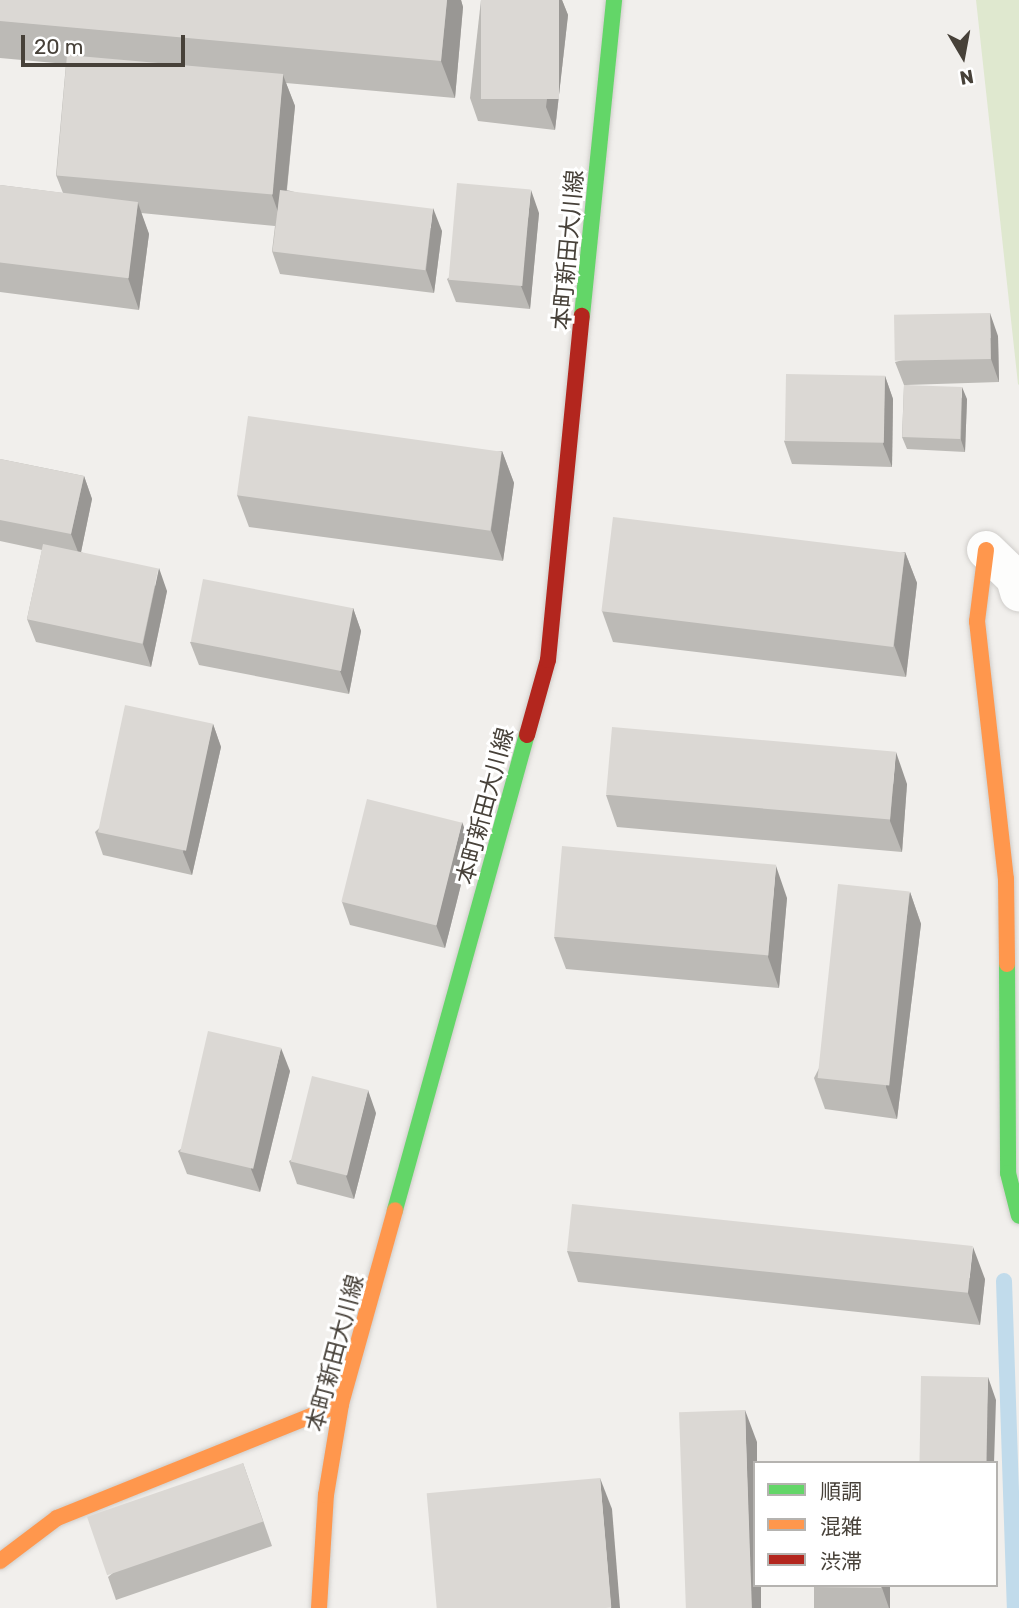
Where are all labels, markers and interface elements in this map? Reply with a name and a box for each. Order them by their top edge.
scale bar [24,21,189,65]
north arrow [928,21,998,91]
text: 20 m [34,34,83,59]
text: N [958,65,975,90]
street label: 本町新田大川線 [547,169,589,331]
street label: 本町新田大川線 [451,725,519,887]
street label: 本町新田大川線 [301,1272,369,1434]
legend [753,1461,998,1587]
text: 順調 [820,1479,862,1504]
text: 混雑 [820,1514,862,1539]
text: 渋滞 [820,1549,862,1574]

